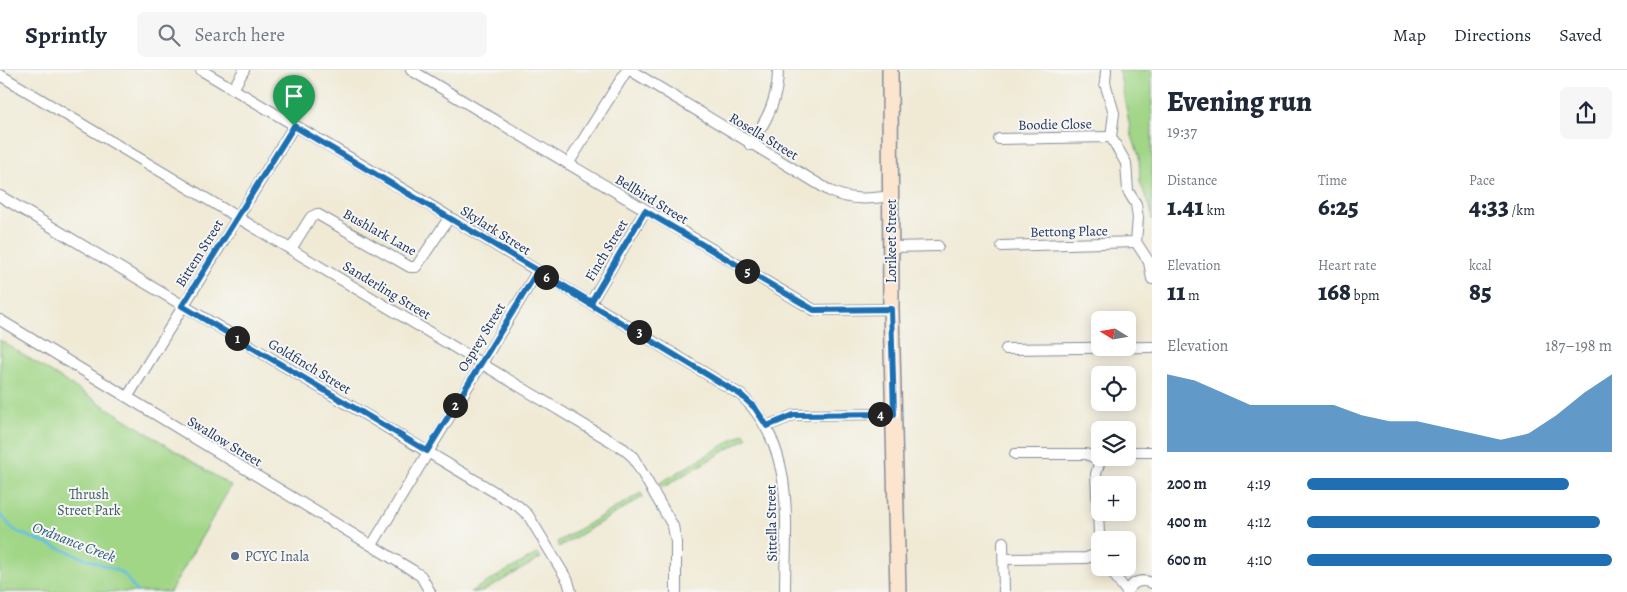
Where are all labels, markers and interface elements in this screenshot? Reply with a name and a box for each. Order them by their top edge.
search box [137,12,487,57]
text: Sprintly [25,19,107,51]
icon: search [155,21,183,49]
text: Search here [195,22,285,48]
text: Map [1393,23,1426,47]
text: Directions [1454,23,1531,47]
text: Saved [1559,23,1602,47]
pin [273,75,315,126]
icon: arrive [280,82,308,110]
text: Evening run [1167,83,1312,121]
button: share [1560,87,1612,139]
street label: Rosella Street [726,108,802,165]
street label: Boodie Close [1018,114,1092,135]
text: 19:37 [1167,121,1197,143]
street label: Bellbird Street [612,170,692,229]
text: Distance [1167,171,1217,190]
text: Time [1318,171,1347,190]
text: Pace [1469,171,1495,190]
text: 1.41 [1167,190,1204,224]
text: 6:25 [1318,190,1359,224]
text: 4:33 [1469,190,1509,224]
street label: Lorikeet Street [882,198,901,283]
street label: Skylark Street [457,201,535,260]
text: km [1204,201,1225,220]
text: /km [1509,201,1535,220]
street label: Bushlark Lane [339,204,420,261]
street label: Bittem Street [171,215,228,291]
street label: Finch Street [580,215,633,285]
street label: Bettong Place [1030,221,1108,242]
text: Elevation [1167,256,1221,275]
text: Heart rate [1318,256,1376,275]
text: kcal [1469,256,1491,275]
street label: Sanderling Street [339,257,435,324]
pin: 5 [734,258,760,284]
text: 5 [745,262,750,281]
pin: 6 [534,264,558,290]
text: 6 [543,268,550,287]
text: 11 [1167,275,1185,309]
text: 168 [1318,275,1351,309]
text: 85 [1469,275,1492,309]
text: m [1185,286,1200,305]
text: bpm [1351,286,1380,305]
street label: Osprey Street [453,299,510,375]
north arrow [1091,311,1136,356]
map controls [1091,311,1136,576]
pin: 3 [626,320,652,344]
text: 3 [636,323,643,342]
pin: 1 [224,326,250,350]
text: 1 [235,329,240,348]
street label: Goldfinch Street [265,334,355,399]
text: Elevation [1167,335,1228,357]
text: 187–198 m [1545,335,1612,357]
button: locate [1091,366,1136,411]
pin: 2 [442,392,468,418]
text: 2 [452,396,459,415]
pin: 4 [868,402,892,426]
text: 4 [877,405,884,424]
street label: Swallow Street [184,412,266,471]
button: layers [1091,421,1136,466]
text: 200 m [1167,473,1207,495]
text: 4:19 [1247,473,1271,495]
button: + [1091,476,1136,521]
street label: Sittella Street [761,484,782,562]
park label: Thrush Street Park [57,485,121,520]
text: 400 m [1167,511,1207,533]
text: 4:12 [1247,511,1271,533]
water label: Ordnance Creek [29,517,119,567]
button: − [1091,531,1136,576]
place label: PCYC Inala [245,547,310,566]
text: 600 m [1167,549,1207,571]
text: 4:10 [1247,549,1272,571]
marker: PCYC Inala [229,550,241,562]

